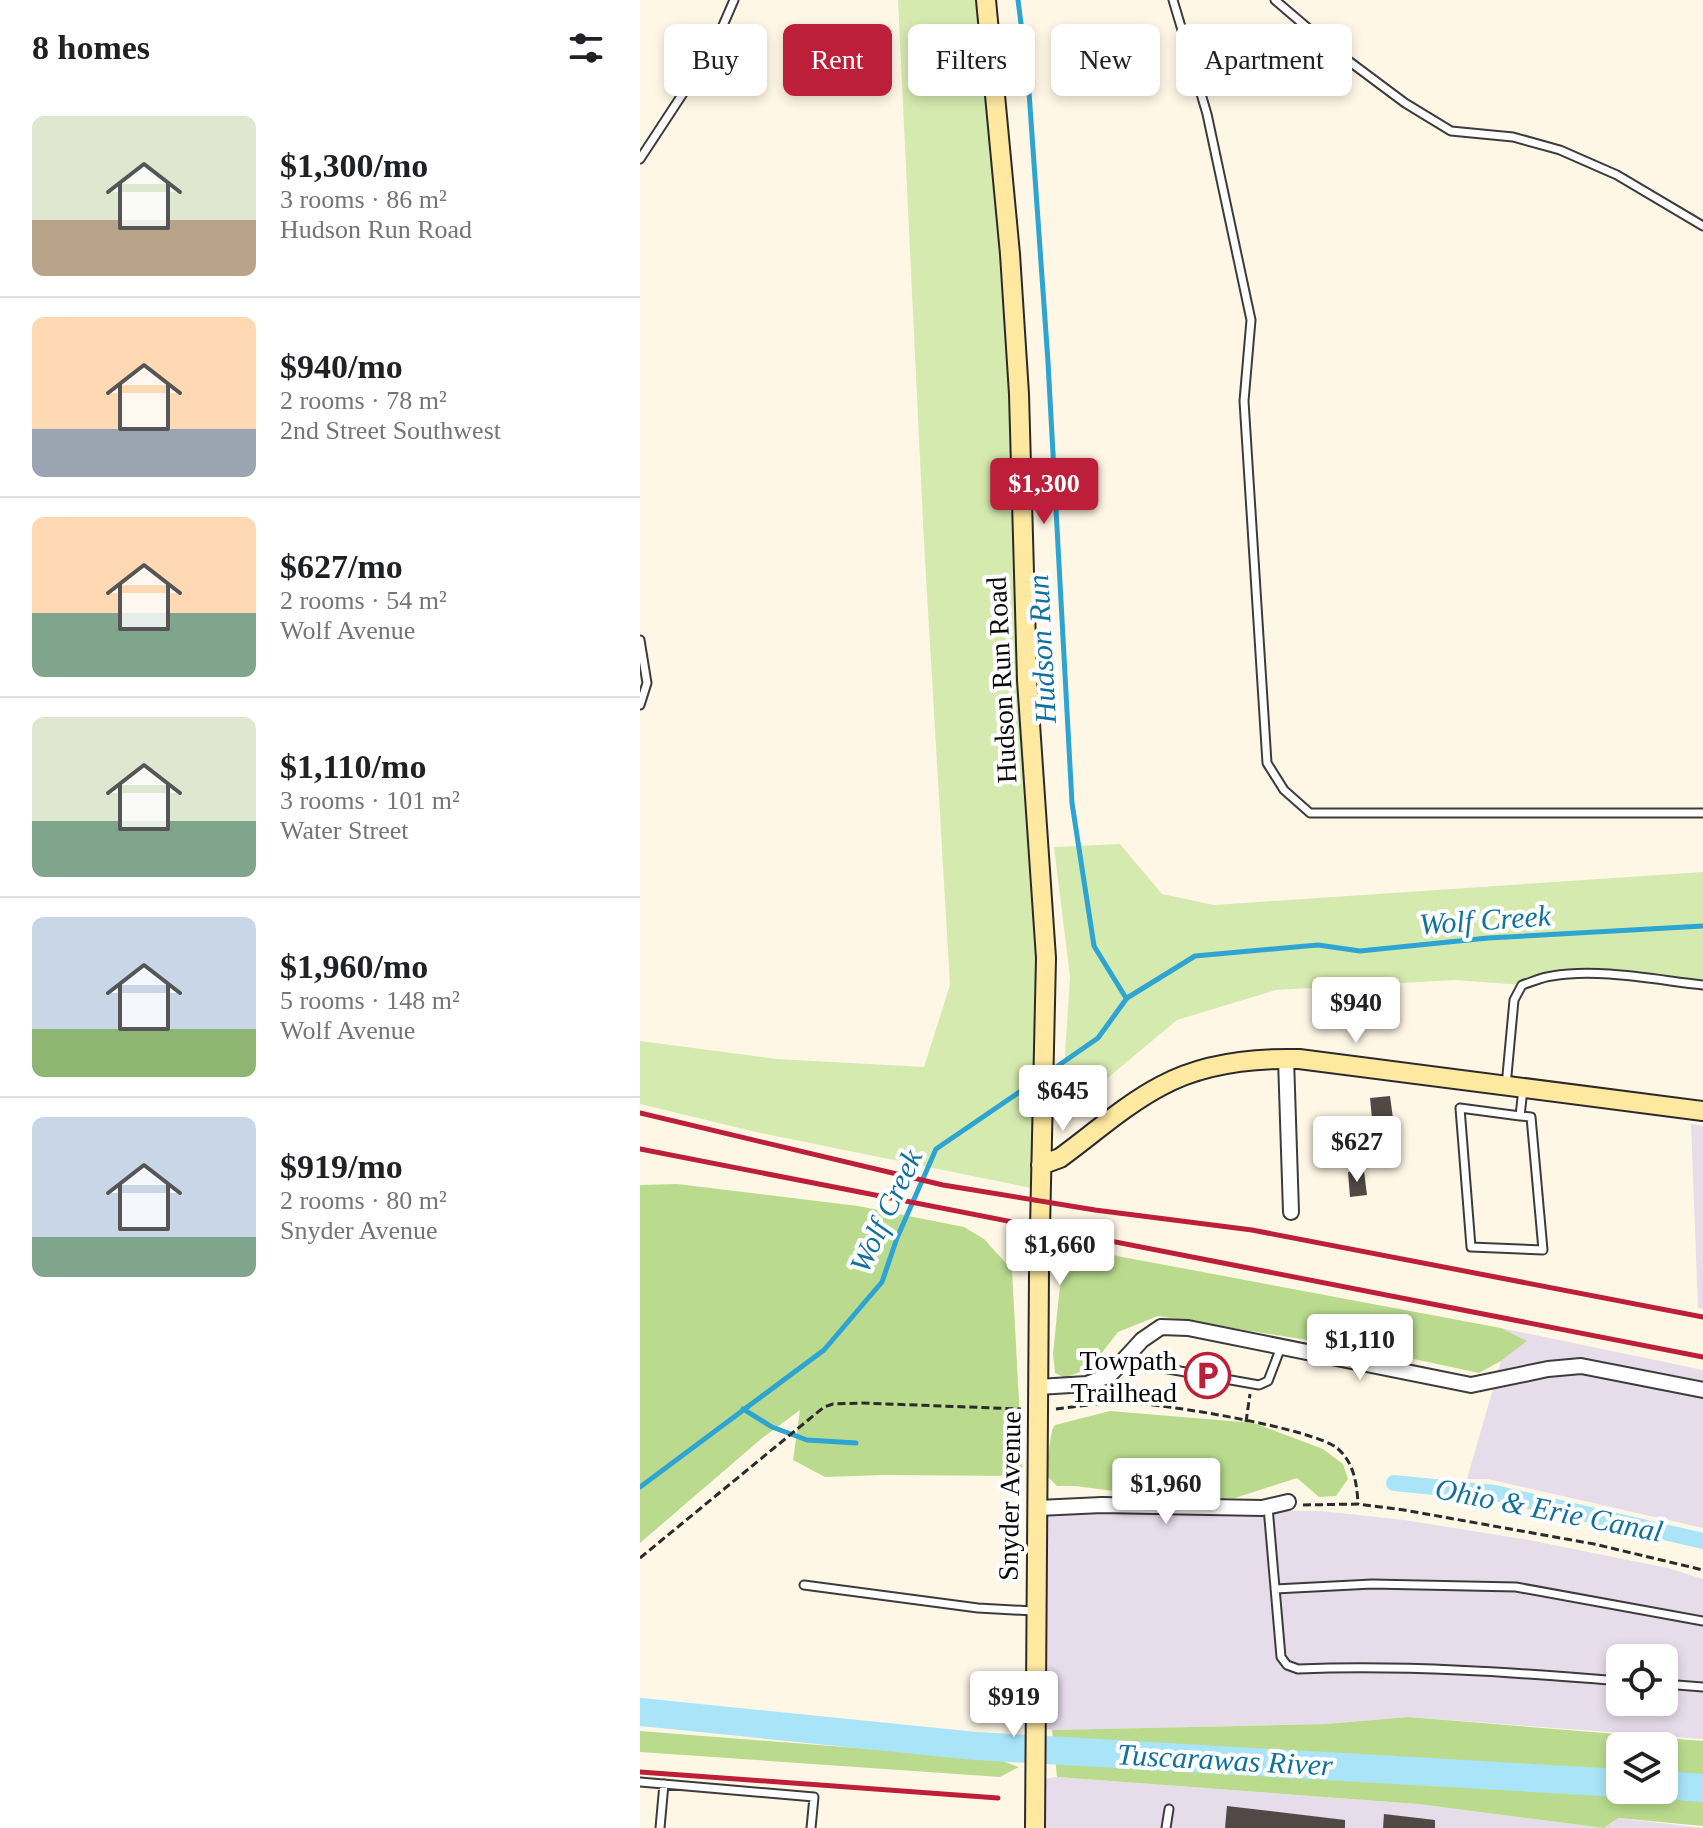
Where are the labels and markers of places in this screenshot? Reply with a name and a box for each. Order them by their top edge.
pin: $1,300 [979,458,1109,526]
pin: $940 [1309,977,1403,1045]
pin: $645 [1016,1065,1110,1133]
pin: $627 [1310,1116,1404,1184]
pin: $1,660 [995,1219,1125,1287]
pin: $1,110 [1295,1314,1425,1382]
place label: Towpath Trailhead [1071,1345,1177,1408]
parking icon: Towpath Trailhead [1184,1352,1232,1400]
pin: $1,960 [1101,1458,1231,1526]
pin: $919 [967,1671,1061,1739]

